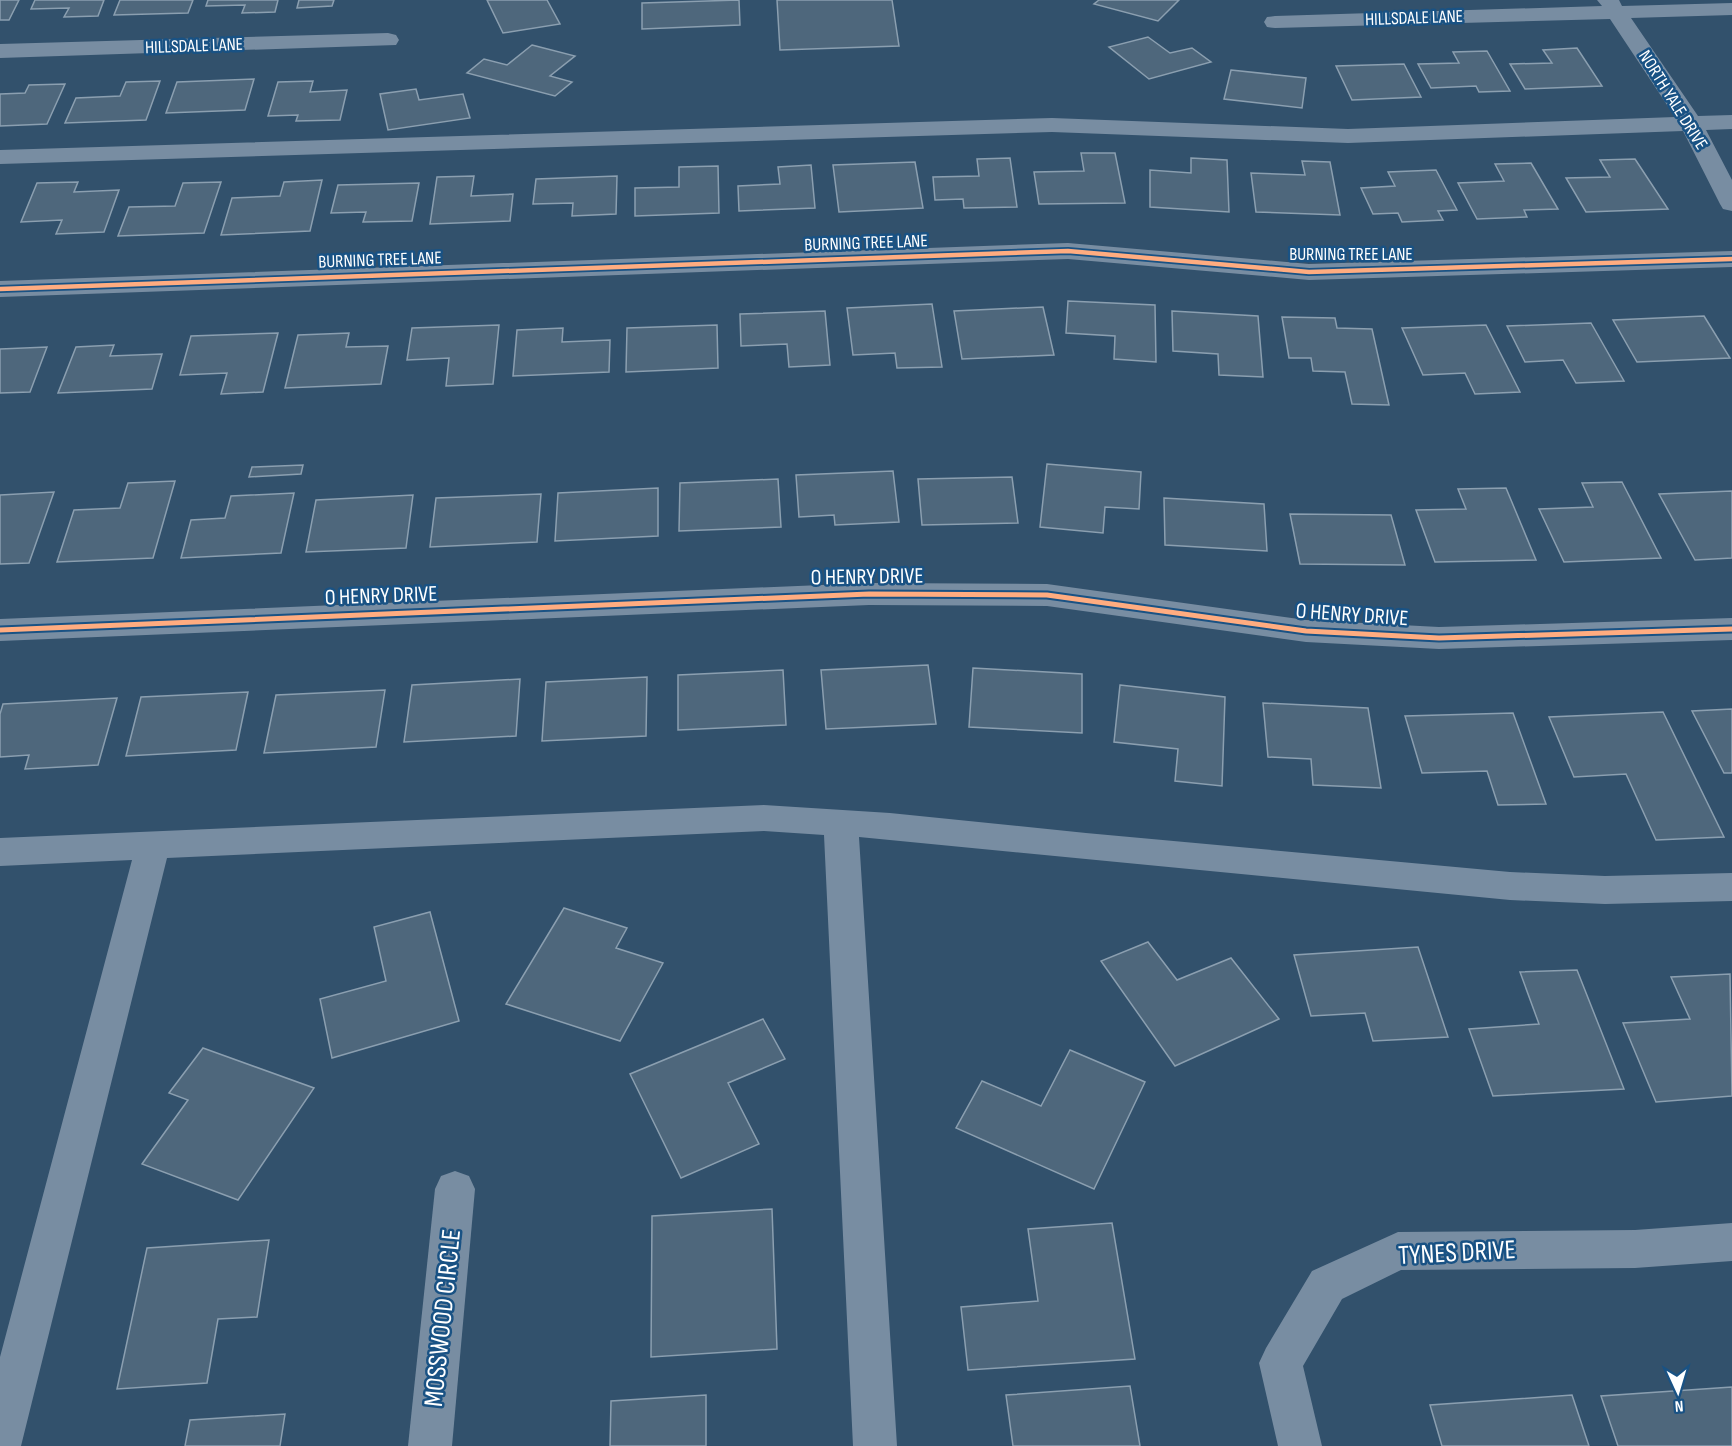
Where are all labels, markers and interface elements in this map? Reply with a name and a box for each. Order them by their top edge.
street label: HILLSDALE LANE [1365,6,1463,30]
street label: HILLSDALE LANE [145,34,243,58]
street label: NORTH YALE DRIVE [1634,46,1712,154]
street label: BURNING TREE LANE [804,230,928,256]
street label: BURNING TREE LANE [1289,244,1413,265]
street label: BURNING TREE LANE [318,247,442,273]
street label: O HENRY DRIVE [810,563,924,591]
street label: O HENRY DRIVE [324,581,438,611]
street label: O HENRY DRIVE [1295,598,1409,632]
street label: MOSSWOOD CIRCLE [418,1228,468,1408]
street label: TYNES DRIVE [1398,1234,1516,1272]
north arrow [1648,1362,1708,1422]
text: N [1674,1396,1684,1415]

